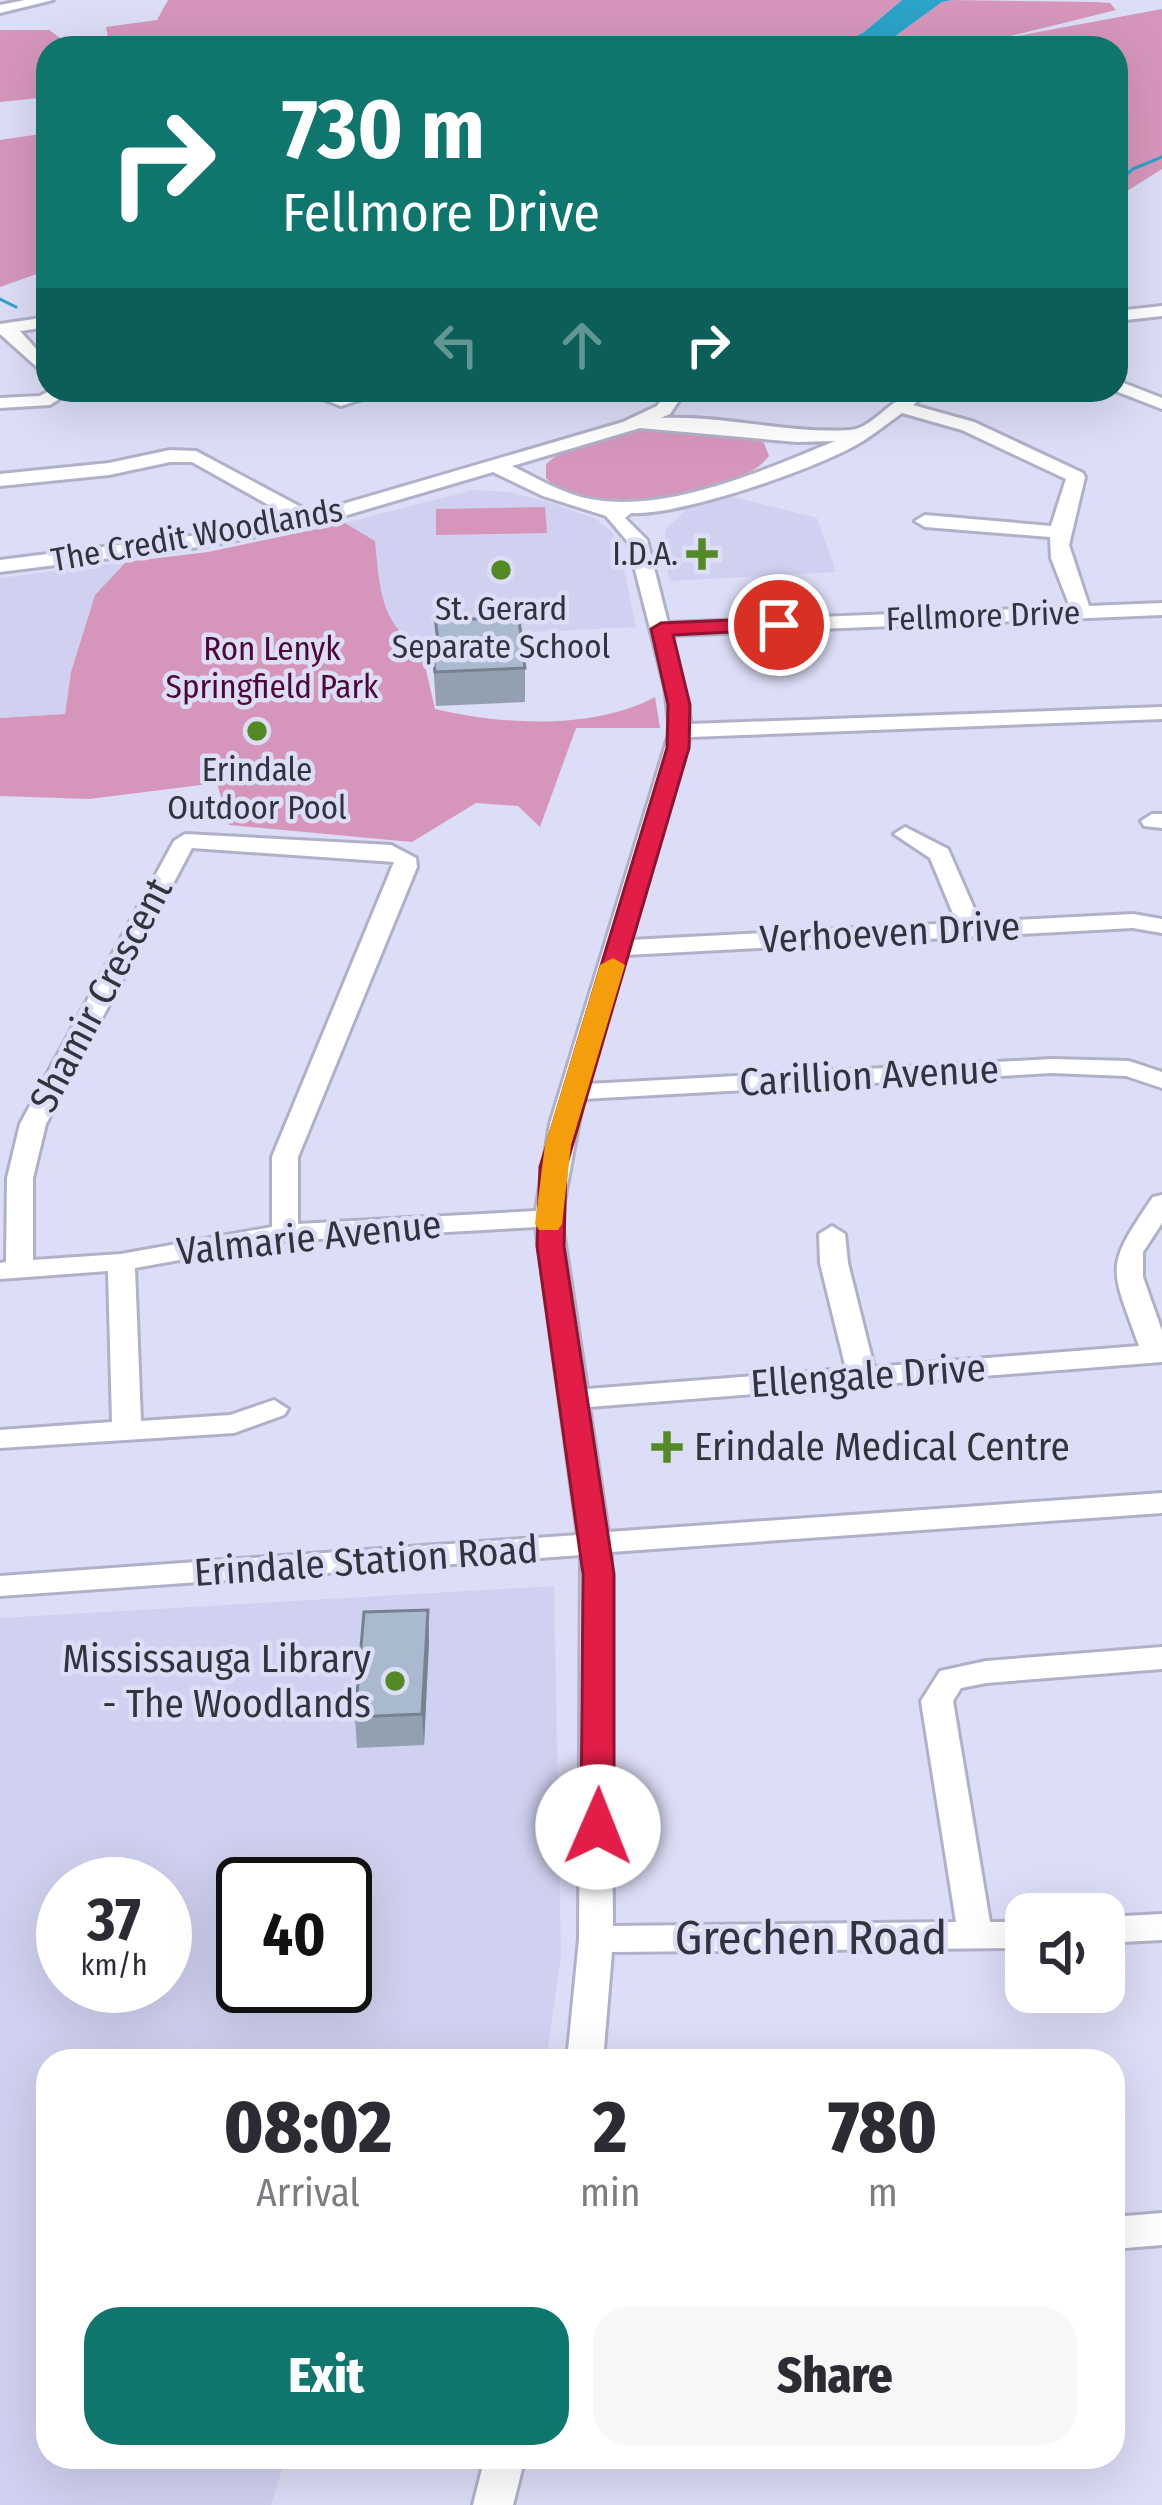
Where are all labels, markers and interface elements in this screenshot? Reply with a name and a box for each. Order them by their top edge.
text: 730 m [282,79,485,180]
icon: right [84,84,240,240]
text: Fellmore Drive [282,181,600,245]
icon: left [423,312,489,378]
icon: ahead [549,312,615,378]
icon: right [675,312,741,378]
street label: The Credit Woodlands [48,490,346,580]
place label: I.D.A. [612,534,678,574]
marker: I.D.A. [689,541,715,567]
marker: St. Gerard Separate School [488,557,514,583]
pin [728,574,830,676]
place label: St. Gerard Separate School [392,589,610,667]
icon: arrive [746,592,812,658]
street label: Fellmore Drive [885,593,1081,639]
park label: Ron Lenyk Springfield Park [166,629,379,707]
marker: Erindale Outdoor Pool [244,718,270,744]
place label: Erindale Outdoor Pool [167,750,347,828]
street label: Shamir Crescent [20,870,182,1120]
street label: Verhoeven Drive [759,903,1021,963]
street label: Carillion Avenue [738,1046,1000,1106]
street label: Valmarie Avenue [175,1201,443,1275]
street label: Ellengale Drive [749,1345,987,1407]
place label: Erindale Medical Centre [694,1424,1070,1470]
marker: Erindale Medical Centre [651,1431,683,1463]
street label: Erindale Station Road [192,1526,540,1596]
place label: Mississauga Library - The Woodlands [62,1636,372,1727]
marker: Mississauga Library - The Woodlands [382,1668,408,1694]
position arrow [535,1764,661,1890]
speed limit sign: 40 [216,1857,372,2013]
text: 37 [87,1884,141,1956]
map controls [1005,1893,1125,2013]
button: sound [1005,1893,1125,2013]
street label: Grechen Road [675,1909,947,1967]
text: km/h [81,1947,147,1983]
text: 08:02 [224,2085,392,2171]
text: 2 [593,2085,627,2171]
text: 780 [828,2085,937,2171]
text: Arrival [256,2170,360,2216]
text: min [580,2170,640,2216]
text: m [868,2170,898,2216]
button: Exit [84,2307,569,2445]
button: Share [593,2307,1077,2445]

